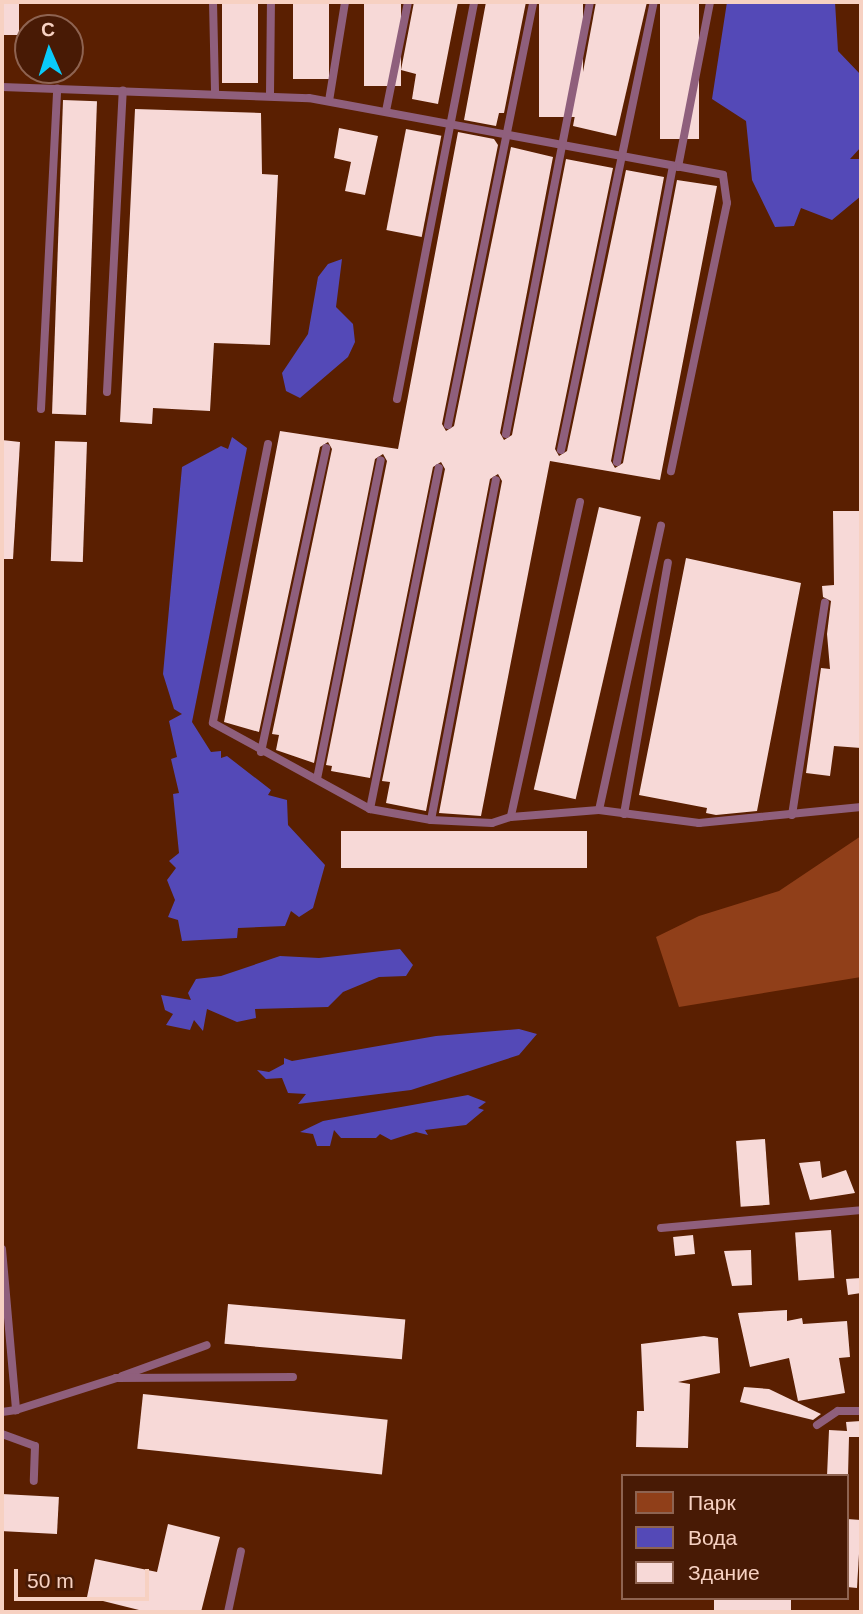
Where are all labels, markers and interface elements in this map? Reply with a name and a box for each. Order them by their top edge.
north arrow [14,14,84,84]
text: С [41,19,55,40]
legend [622,1474,849,1600]
text: Парк [688,1491,736,1514]
text: Вода [688,1526,737,1549]
scale bar [18,1554,152,1598]
text: Здание [688,1561,760,1584]
text: 50 m [27,1569,74,1592]

